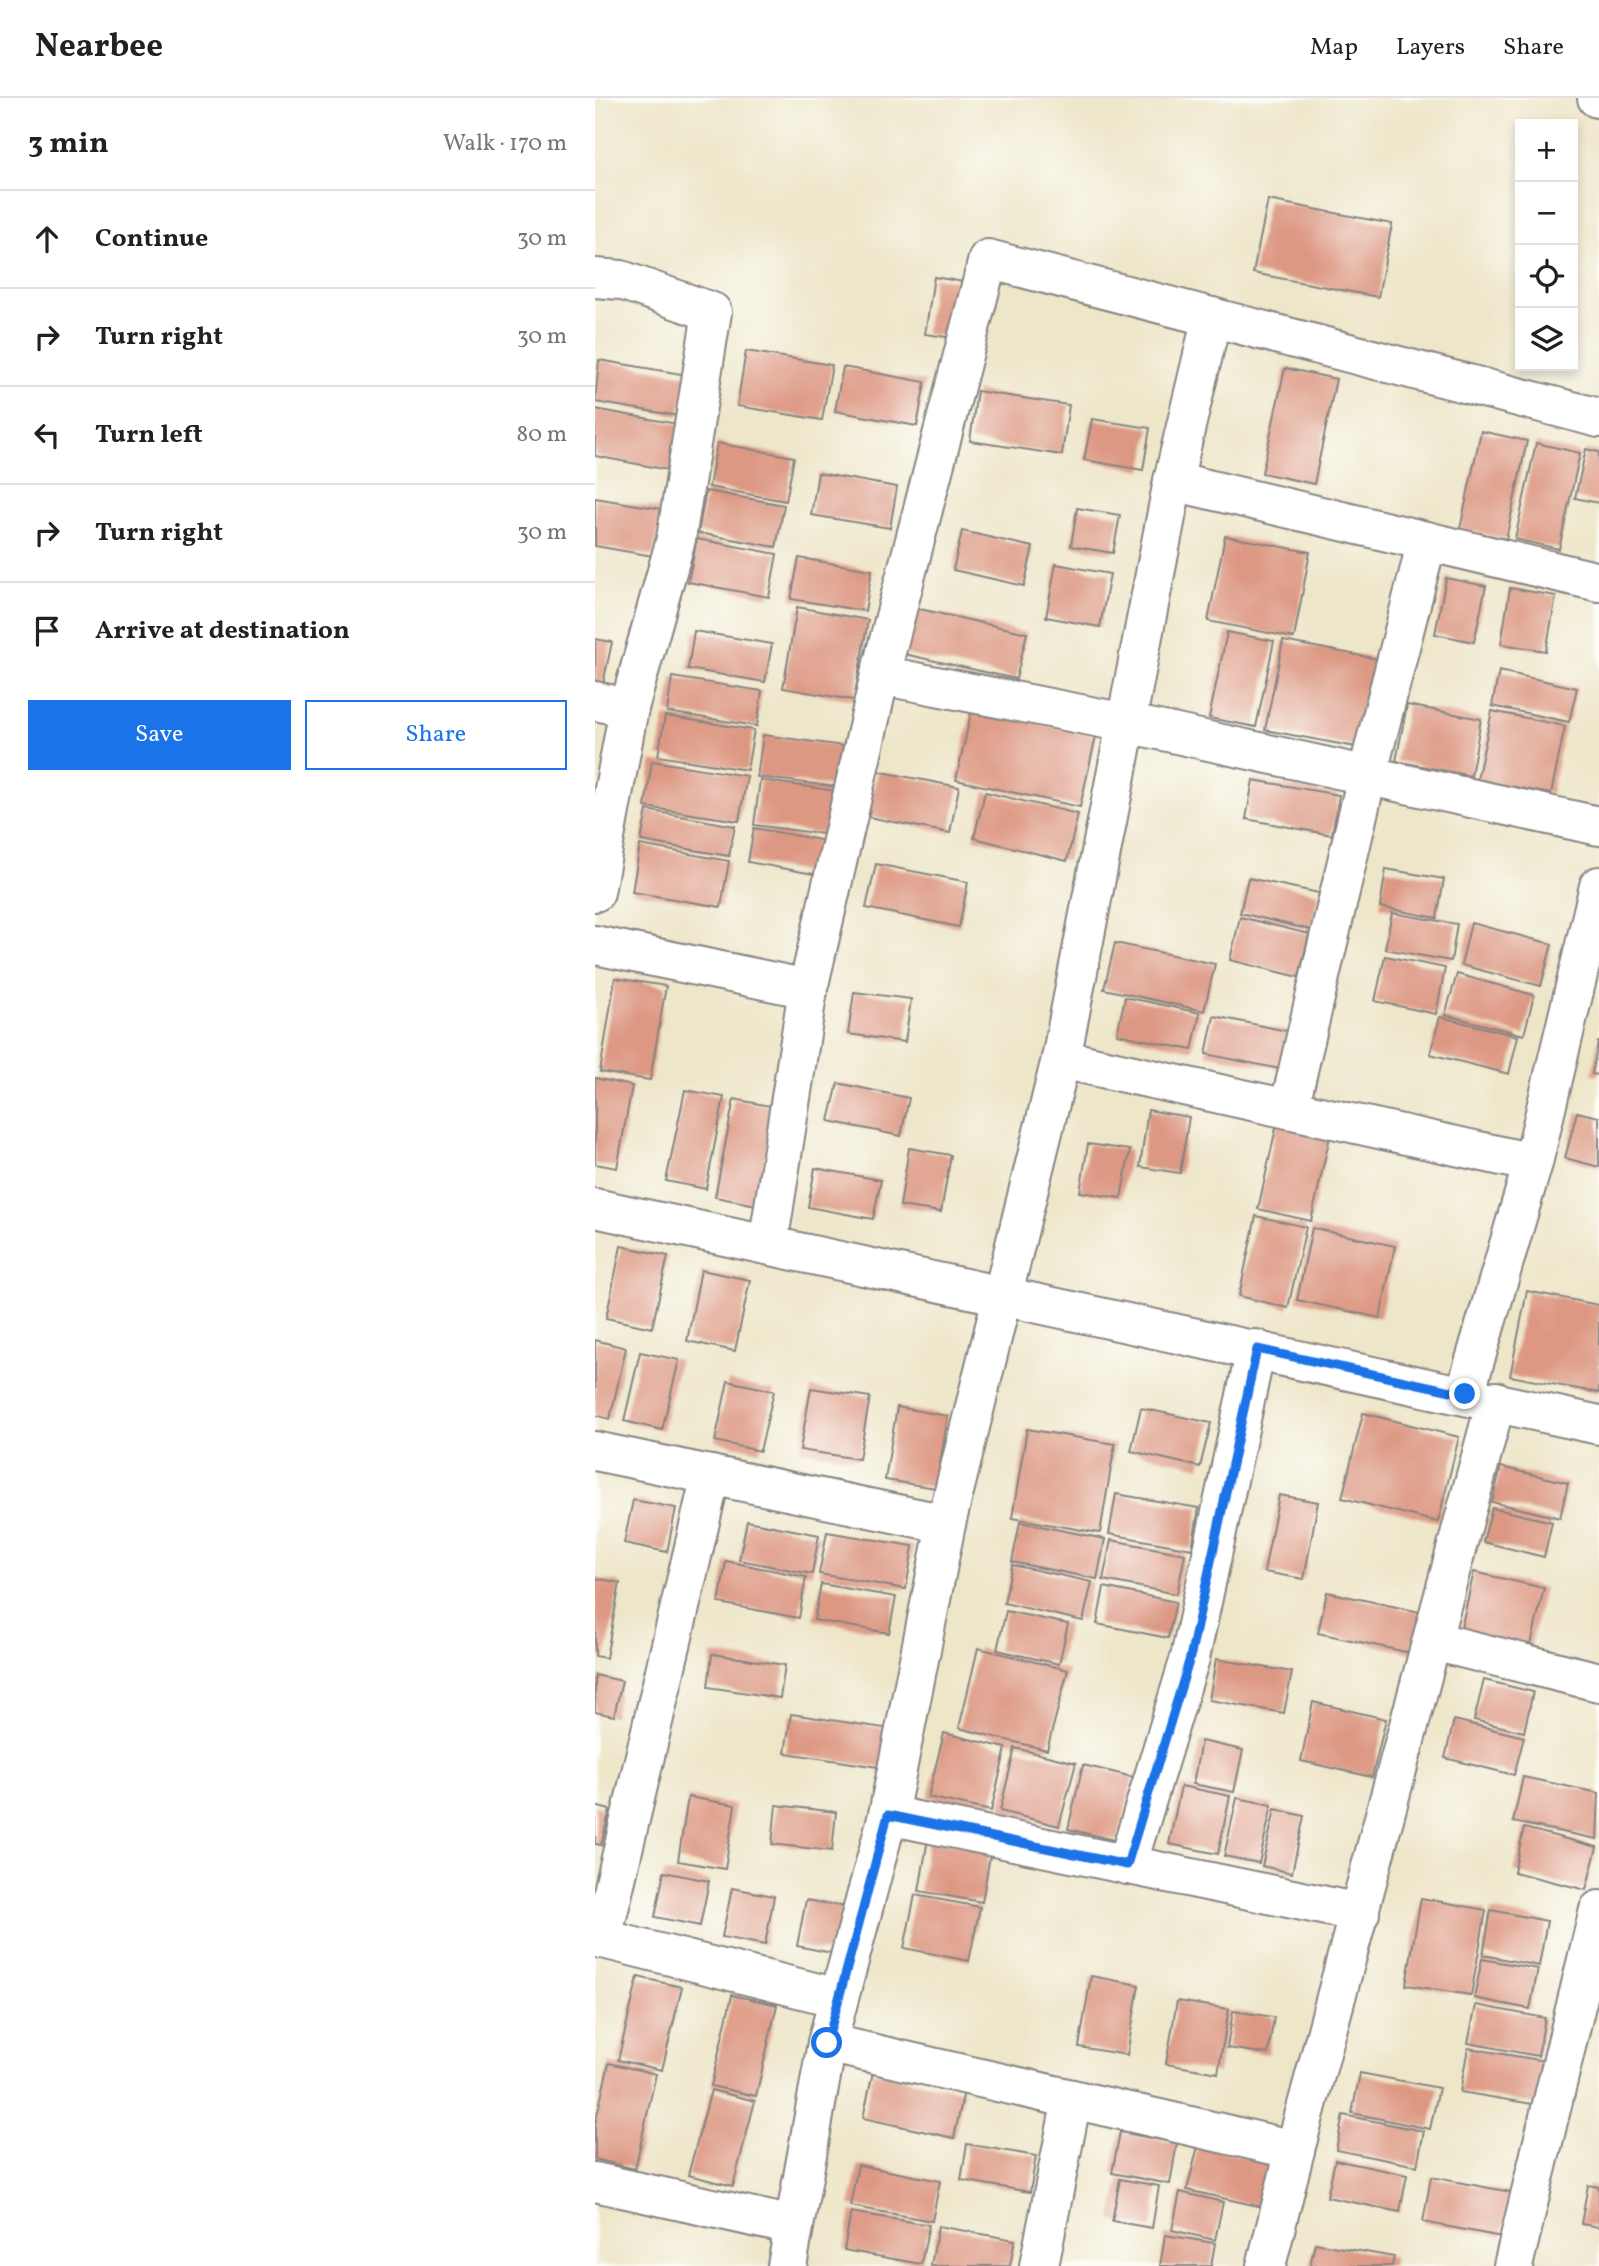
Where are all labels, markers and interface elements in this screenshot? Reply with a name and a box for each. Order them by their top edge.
text: Nearbee [35,25,163,71]
text: Map [1310,31,1358,65]
text: Layers [1396,31,1465,65]
text: Share [1503,31,1564,65]
map controls [1515,119,1578,371]
button: + [1515,119,1578,182]
text: 3 min [28,123,109,165]
text: Walk · 170 m [443,128,567,160]
button: − [1515,182,1578,245]
icon: ahead [28,220,66,258]
text: Continue [95,221,208,257]
text: 30 m [517,223,567,255]
button: locate [1515,245,1578,308]
button: layers [1515,308,1578,371]
icon: right [28,318,66,356]
text: Turn right [95,319,223,355]
text: 30 m [517,321,567,353]
icon: left [28,416,66,454]
text: Turn left [95,417,203,453]
text: 80 m [517,419,567,451]
icon: right [28,514,66,552]
text: Turn right [95,515,223,551]
text: 30 m [517,517,567,549]
icon: arrive [28,612,66,650]
text: Arrive at destination [95,613,350,649]
button: Save [28,700,291,770]
button: Share [305,700,567,770]
route end [1449,1378,1480,1409]
route start [811,2027,842,2058]

